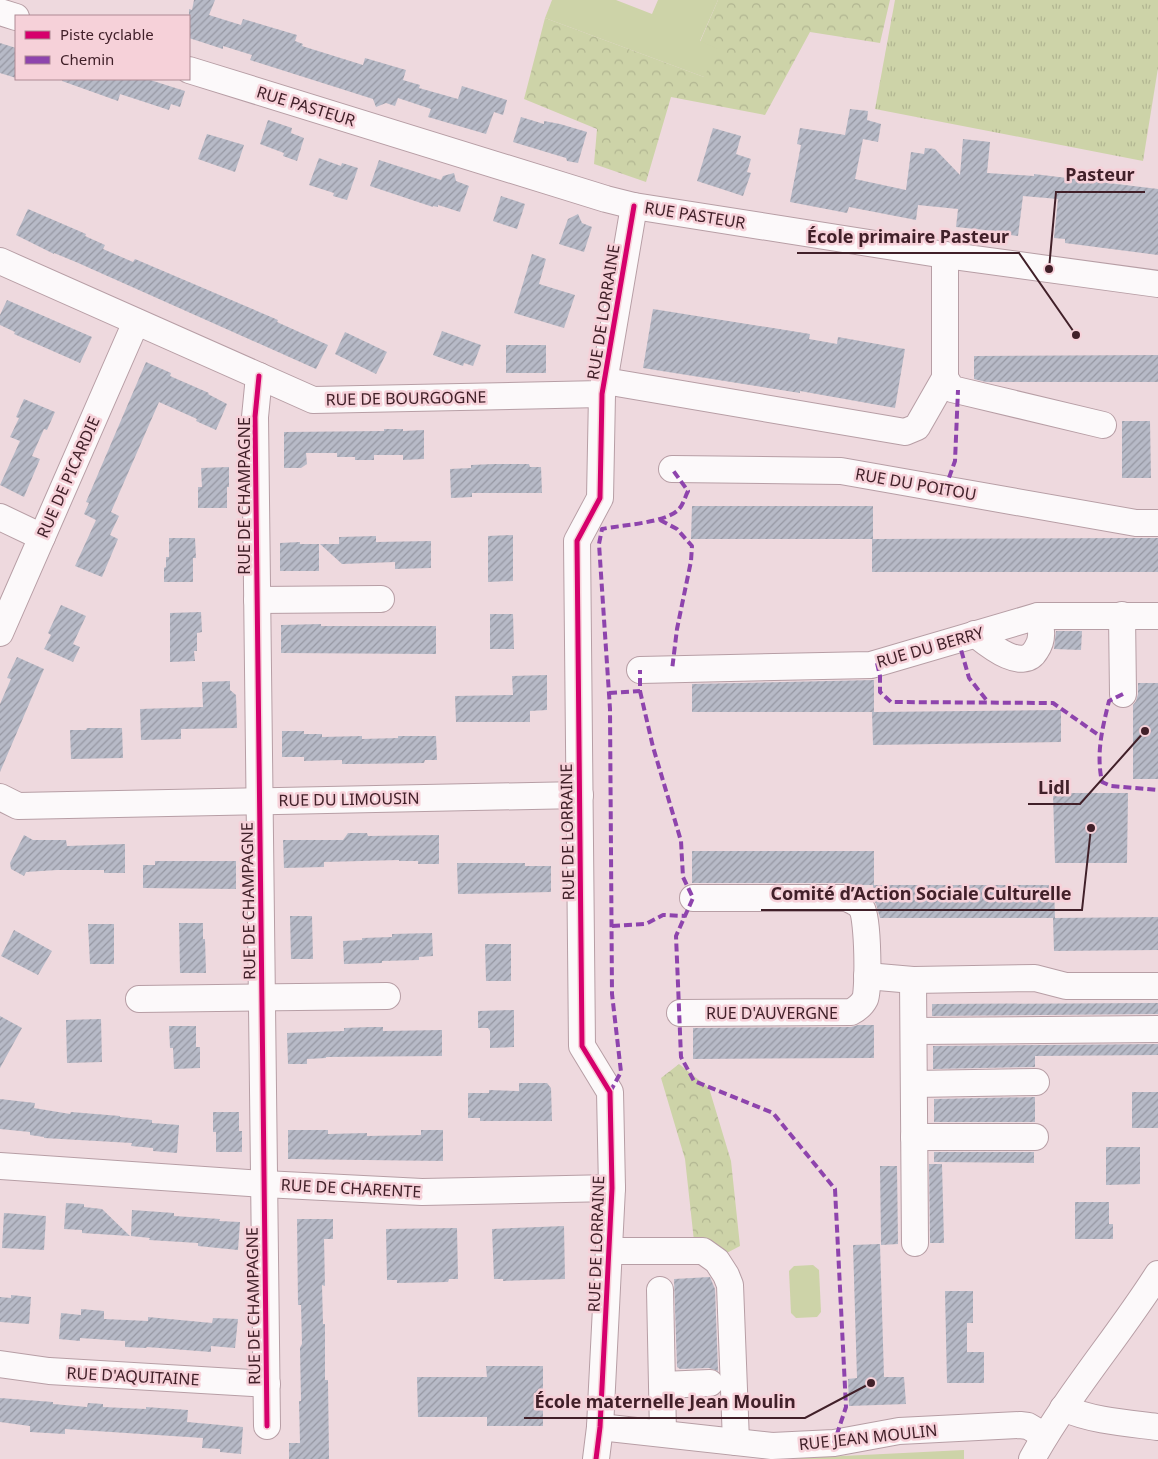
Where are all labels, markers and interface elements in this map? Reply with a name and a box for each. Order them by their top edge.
legend [15,15,190,80]
text: Piste cyclable [60,24,154,44]
text: Chemin [60,49,114,69]
street label: RUE PASTEUR [254,81,358,131]
callout: Pasteur [1056,159,1145,192]
text: Pasteur [1065,162,1135,186]
street label: RUE PASTEUR [643,196,747,234]
callout: École primaire Pasteur [797,220,1019,253]
text: École primaire Pasteur [807,224,1009,248]
street label: RUE DE LORRAINE [581,243,625,381]
street label: RUE DE BOURGOGNE [325,386,487,410]
street label: RUE DE PICARDIE [31,413,105,541]
street label: RUE DE CHAMPAGNE [233,417,255,575]
street label: RUE DU POITOU [854,463,978,505]
street label: RUE DU BERRY [874,621,987,673]
street label: RUE DE LORRAINE [555,764,579,900]
callout: Lidl [1028,771,1080,804]
text: Lidl [1038,775,1070,799]
street label: RUE DU LIMOUSIN [278,787,420,811]
street label: RUE DE CHAMPAGNE [236,822,260,980]
callout: Comité d’Action Sociale Culturelle [761,877,1082,910]
text: Comité d’Action Sociale Culturelle [770,881,1072,905]
street label: RUE D'AUVERGNE [706,1002,838,1024]
street label: RUE DE CHARENTE [280,1173,422,1203]
street label: RUE DE LORRAINE [583,1175,609,1313]
street label: RUE DE CHAMPAGNE [241,1227,265,1385]
street label: RUE D'AQUITAINE [66,1362,200,1390]
callout: École maternelle Jean Moulin [524,1385,805,1418]
text: École maternelle Jean Moulin [534,1389,796,1413]
street label: RUE JEAN MOULIN [798,1419,938,1455]

